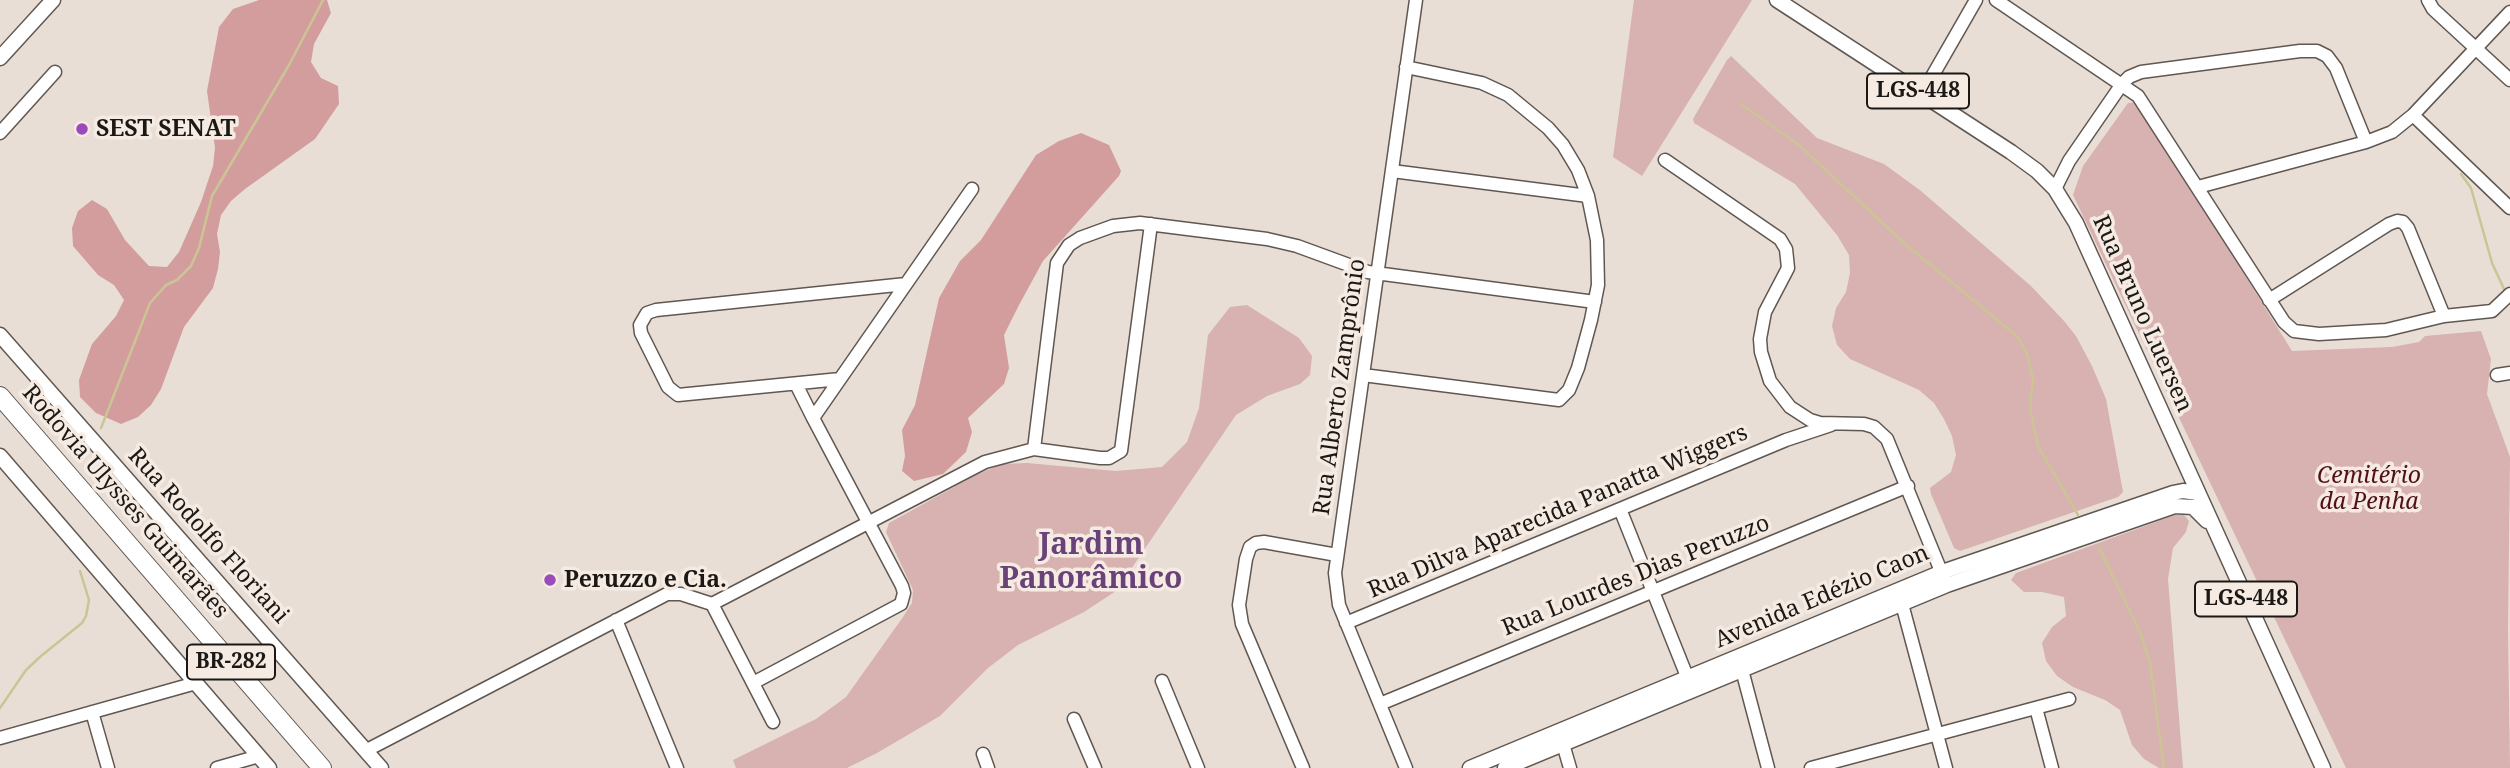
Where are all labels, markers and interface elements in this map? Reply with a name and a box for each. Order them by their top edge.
road number: LGS-448 [1867,74,1969,108]
place label: SEST SENAT [96,115,236,143]
marker: SEST SENAT [74,121,90,137]
street label: Rua Bruno Luersen [2086,211,2198,417]
street label: Rua Alberto Zamprônio [1308,257,1372,517]
street label: Rodovia Ulysses Guimarães [16,380,234,624]
street label: Rua Dilva Aparecida Panatta Wiggers [1364,419,1752,605]
street label: Rua Rodolfo Floriani [122,443,294,629]
park label: Cemitério da Penha [2317,462,2421,516]
street label: Rua Lourdes Dias Peruzzo [1498,510,1774,642]
district label: Jardim Panorâmico [999,527,1183,598]
street label: Avenida Edézio Caon [1711,539,1933,655]
place label: Peruzzo e Cia. [564,566,727,594]
marker: Peruzzo e Cia. [542,572,558,588]
road number: LGS-448 [2195,582,2297,616]
road number: BR-282 [187,644,275,680]

